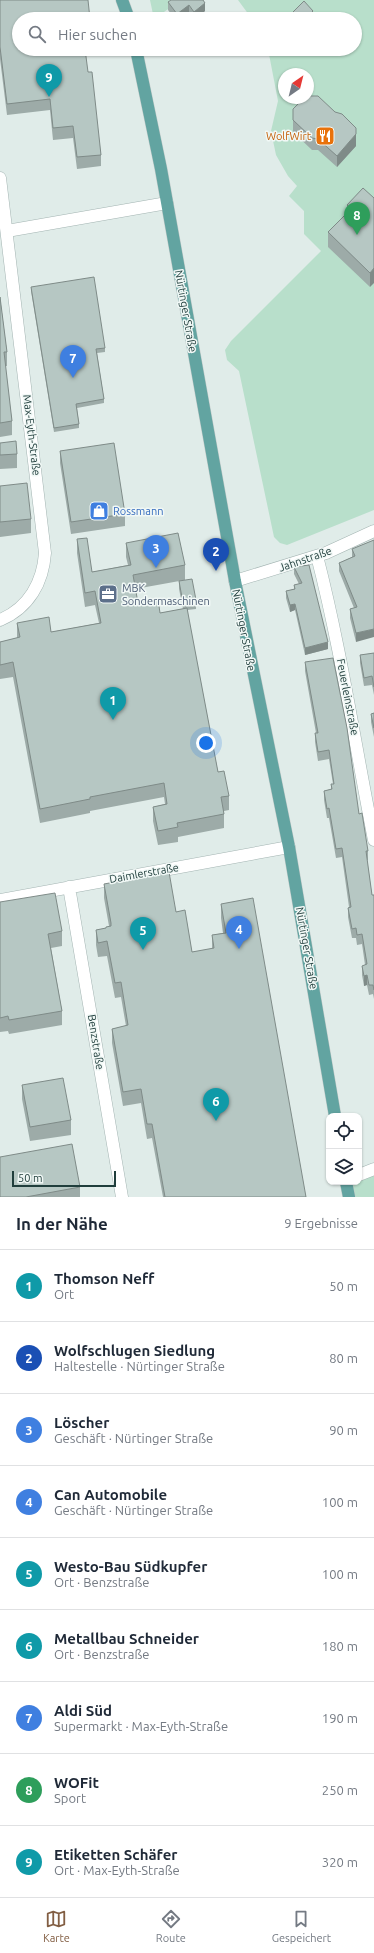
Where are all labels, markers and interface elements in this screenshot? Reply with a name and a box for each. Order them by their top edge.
search box [12,12,362,56]
icon: search [26,23,48,45]
text: Hier suchen [58,26,137,43]
pin: 9 [36,64,62,97]
north arrow [278,68,314,104]
restaurant icon: WolfWirt [314,125,336,147]
place label: WolfWirt [266,130,312,142]
pin: 8 [344,202,370,235]
street label: Nürtinger Straße [173,269,199,353]
pin: 7 [60,345,86,378]
street label: Max-Eyth-Straße [21,394,43,476]
shop icon: Rossmann [88,500,110,522]
place label: Rossmann [113,505,164,517]
pin: 3 [143,535,169,568]
pin: 2 [203,538,229,571]
street label: Jahnstraße [277,544,333,574]
place label: MBK Sondermaschinen [122,582,210,607]
office icon: MBK Sondermaschinen [97,583,119,605]
street label: Nürtinger Straße [230,588,258,672]
street label: Feuerleinstraße [335,658,361,736]
pin: 1 [100,687,126,720]
your location [196,733,216,753]
street label: Daimlerstraße [108,861,180,885]
street label: Nürtinger Straße [294,906,320,990]
pin: 4 [226,916,252,949]
pin: 5 [130,917,156,950]
street label: Benzstraße [86,1013,106,1071]
pin: 6 [203,1088,229,1121]
map controls [326,1113,362,1185]
button: locate [326,1113,362,1149]
button: layers [326,1149,362,1185]
scale bar [12,1169,116,1188]
text: 50 m [18,1172,42,1184]
text: In der Nähe [16,1214,108,1233]
text: 9 Ergebnisse [284,1216,358,1230]
text: Thomson Neff [54,1270,154,1287]
text: 1 [25,1279,33,1293]
text: 50 m [329,1279,358,1293]
text: Ort [54,1287,74,1301]
text: Wolfschlugen Siedlung [54,1342,215,1359]
text: 2 [25,1351,33,1365]
text: 80 m [329,1351,358,1365]
text: Haltestelle · Nürtinger Straße [54,1359,225,1373]
text: Löscher [54,1414,109,1431]
text: 3 [25,1423,33,1437]
text: 90 m [329,1423,358,1437]
text: Geschäft · Nürtinger Straße [54,1431,213,1445]
text: Can Automobile [54,1486,167,1503]
text: 4 [25,1495,33,1509]
text: 100 m [322,1495,358,1509]
text: Geschäft · Nürtinger Straße [54,1503,213,1517]
text: Westo-Bau Südkupfer [54,1558,207,1575]
text: 5 [25,1567,33,1581]
text: 100 m [322,1567,358,1581]
text: Ort · Benzstraße [54,1575,149,1589]
text: Metallbau Schneider [54,1630,199,1647]
text: 6 [25,1639,33,1653]
text: 180 m [322,1639,358,1653]
text: Ort · Benzstraße [54,1647,149,1661]
text: Aldi Süd [54,1702,112,1719]
text: 7 [25,1711,33,1725]
text: 190 m [322,1711,358,1725]
text: Supermarkt · Max-Eyth-Straße [54,1719,228,1733]
text: WOFit [54,1774,99,1791]
text: 8 [25,1783,33,1797]
text: 250 m [322,1783,358,1797]
text: Sport [54,1791,86,1805]
text: Etiketten Schäfer [54,1846,178,1863]
text: 9 [25,1855,33,1869]
text: 320 m [322,1855,358,1869]
text: Ort · Max-Eyth-Straße [54,1863,180,1877]
tab: Karte [43,1908,70,1944]
tab: Route [156,1908,186,1944]
tab: Gespeichert [272,1908,331,1944]

